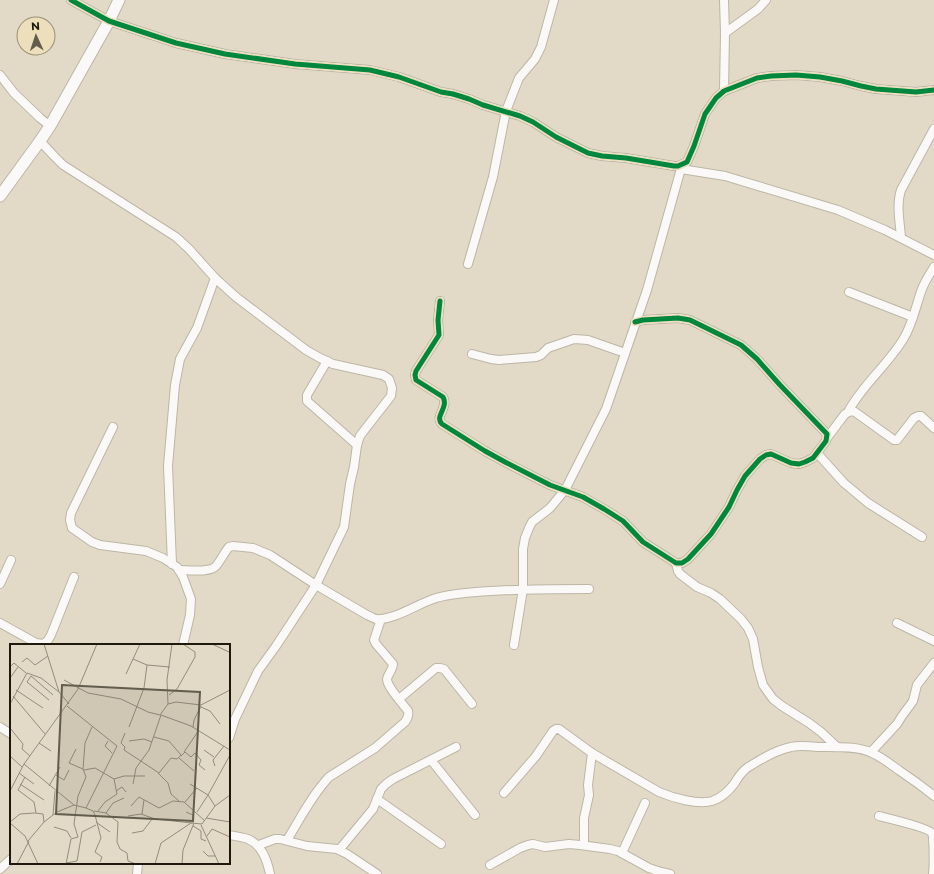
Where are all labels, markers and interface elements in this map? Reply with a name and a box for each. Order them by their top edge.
north arrow [16,16,56,56]
text: N [31,19,40,33]
inset map [10,644,230,864]

